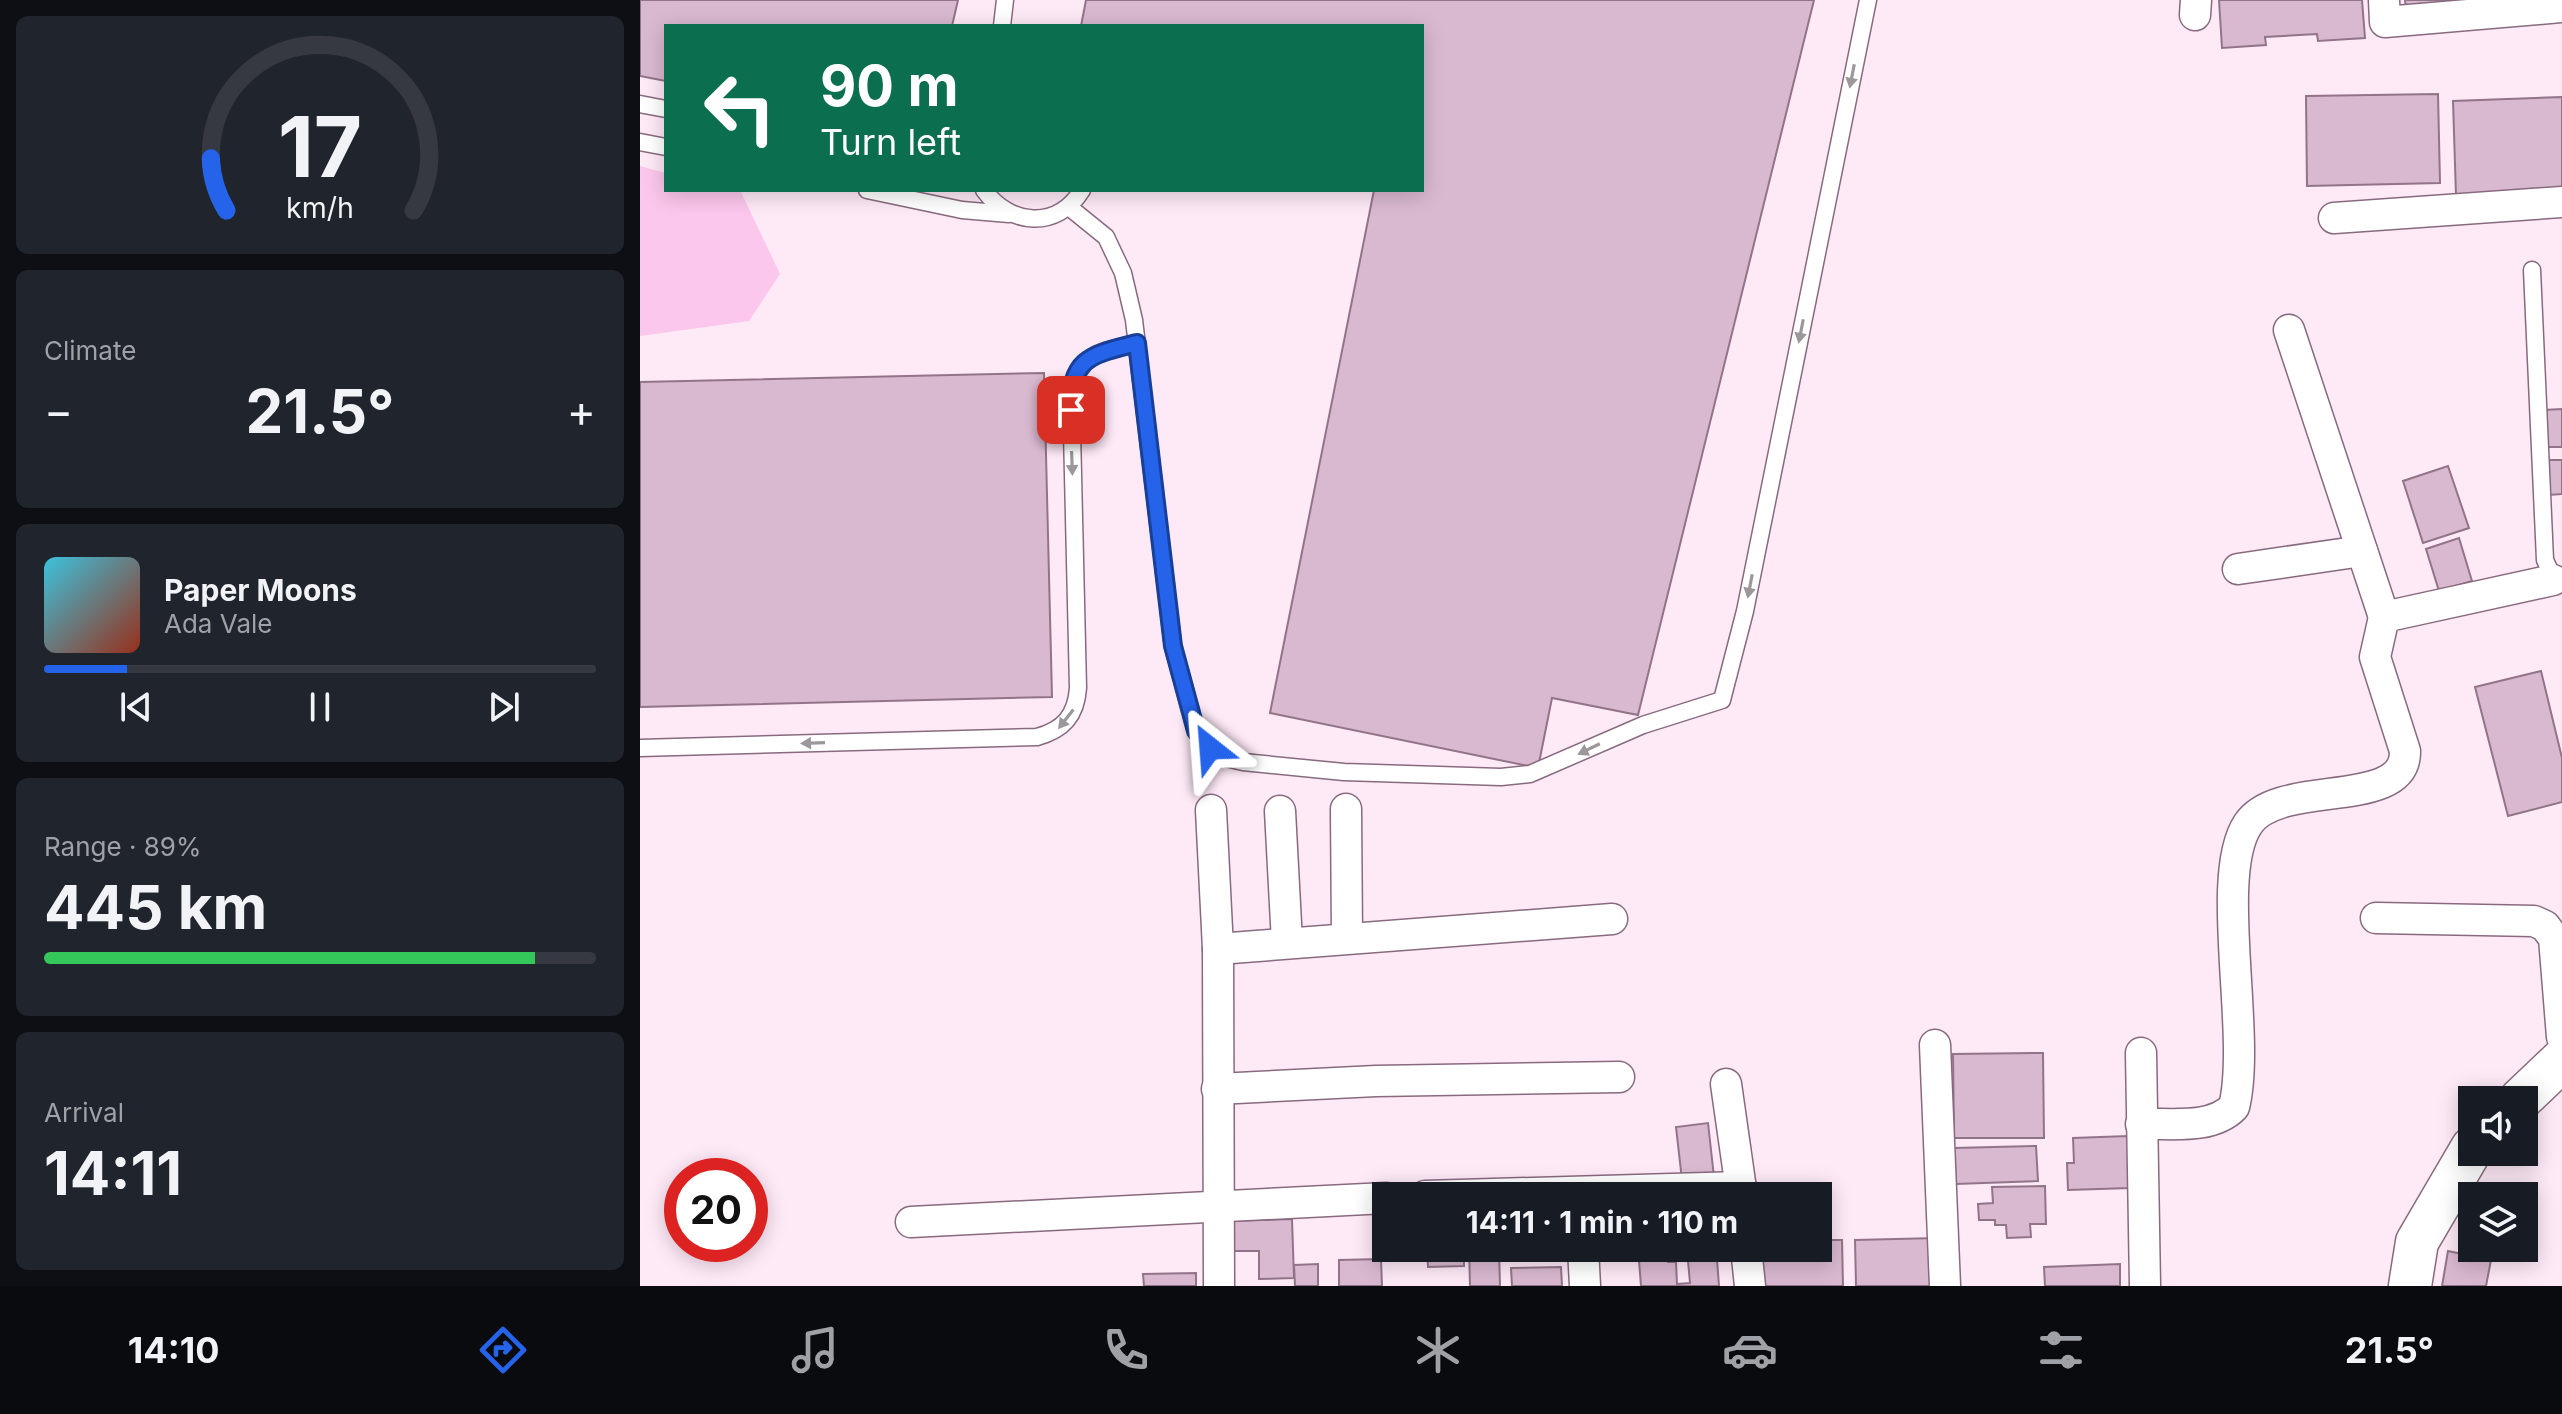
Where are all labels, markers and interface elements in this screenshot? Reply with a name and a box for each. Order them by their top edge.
text: 90 m [820,52,959,120]
icon: left [688,56,792,160]
one-way arrow [1846,64,1858,89]
text: 17 [278,96,362,197]
text: Turn left [820,120,961,164]
text: km/h [286,190,354,225]
one-way arrow [1794,319,1807,344]
text: Climate [44,335,136,366]
text: 21.5° [246,375,394,447]
pin [1037,376,1105,444]
text: − [44,384,73,438]
text: + [567,384,596,438]
icon: arrive [1049,388,1093,432]
one-way arrow [1066,451,1079,476]
text: Paper Moons [164,572,357,608]
one-way arrow [1743,574,1756,599]
text: Ada Vale [164,608,272,639]
icon: previous [114,685,158,729]
icon: pause [298,685,342,729]
icon: next [482,685,526,729]
position arrow [1168,706,1252,790]
one-way arrow [1059,709,1075,729]
one-way arrow [800,737,825,750]
one-way arrow [1577,742,1600,755]
text: Range · 89% [44,831,202,862]
text: 445 km [44,871,267,943]
map controls [2458,1086,2538,1262]
button: sound [2458,1086,2538,1166]
text: Arrival [44,1097,124,1128]
text: 14:11 [44,1137,182,1209]
speed limit sign: 20 [664,1158,768,1262]
button: layers [2458,1182,2538,1262]
text: 14:11 · 1 min · 110 m [1466,1204,1738,1240]
icon: directions [475,1322,531,1378]
icon: music [787,1322,843,1378]
icon: phone [1098,1322,1154,1378]
icon: climate [1410,1322,1466,1378]
icon: car [1722,1322,1778,1378]
icon: filters [2033,1322,2089,1378]
text: 14:10 [128,1328,219,1372]
text: 21.5° [2345,1328,2434,1372]

